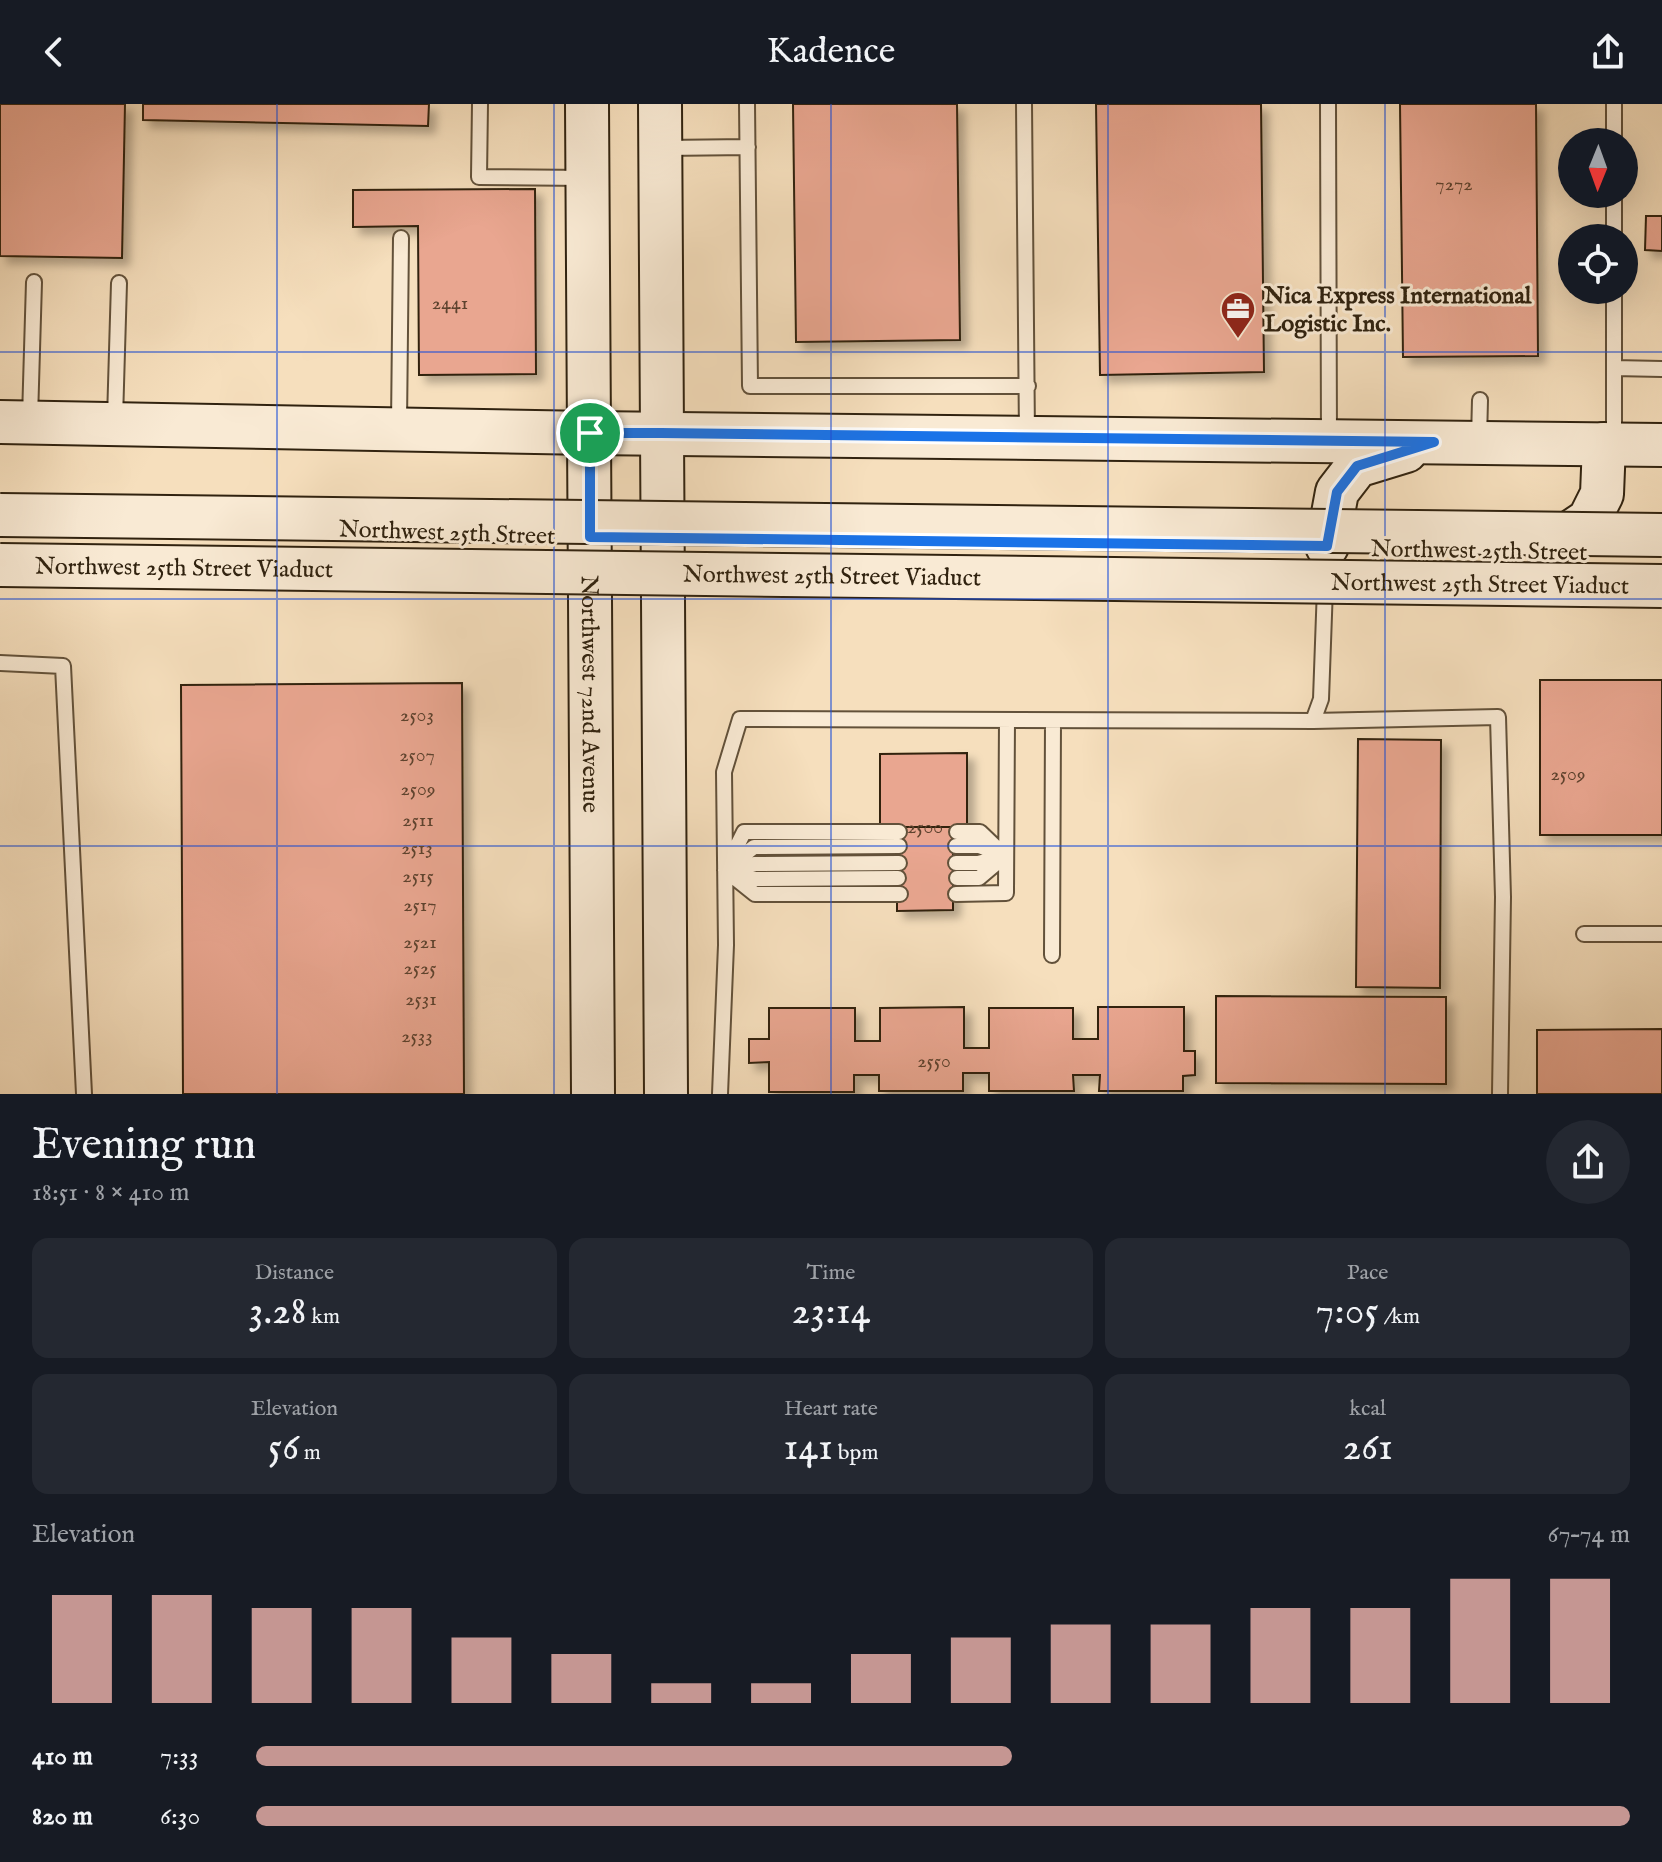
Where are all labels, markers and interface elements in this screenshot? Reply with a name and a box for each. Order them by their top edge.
text: Kadence [767,29,895,75]
icon: back [32,30,76,74]
icon: share [1586,30,1630,74]
north arrow [1558,128,1638,208]
map controls [1558,128,1638,304]
house number: 7272 [1435,172,1473,197]
button: locate [1558,224,1638,304]
place label: Nica Express International Logistic Inc. [1263,281,1532,340]
office icon: Nica Express International Logistic Inc. [1219,290,1257,340]
house number: 2441 [432,291,468,316]
pin [556,399,624,467]
icon: arrive [568,411,612,455]
street label: Northwest 25th Street [338,514,556,553]
street label: Northwest 25th Street [1370,534,1588,569]
street label: Northwest 25th Street Viaduct [35,551,333,586]
street label: Northwest 25th Street Viaduct [682,560,981,594]
street label: Northwest 25th Street Viaduct [1330,568,1629,603]
street label: Northwest 72nd Avenue [573,575,605,813]
house number: 2503 [400,703,434,728]
house number: 2507 [399,743,435,768]
house number: 2509 [1550,762,1586,787]
house number: 2509 [400,777,436,802]
house number: 2511 [402,808,434,833]
house number: 2500 [907,815,943,840]
house number: 2513 [401,836,433,861]
house number: 2515 [402,864,434,889]
house number: 2517 [403,893,437,918]
house number: 2521 [403,930,437,955]
house number: 2525 [403,956,437,981]
house number: 2531 [405,987,437,1012]
house number: 2533 [401,1024,433,1049]
house number: 2550 [917,1049,951,1074]
text: Evening run [32,1118,256,1174]
button: share [1546,1120,1630,1204]
text: 18:51 · 8 × 410 m [32,1176,190,1209]
text: Distance [255,1259,334,1287]
text: Time [807,1259,855,1287]
text: Pace [1347,1259,1388,1287]
text: 3.28 [249,1287,307,1338]
text: 23:14 [792,1287,870,1338]
text: 7:05 [1315,1287,1379,1338]
text: km [307,1303,340,1331]
text: /km [1379,1303,1420,1331]
text: Elevation [251,1395,338,1423]
text: Heart rate [784,1395,878,1423]
text: kcal [1349,1395,1386,1423]
text: 56 [268,1423,299,1474]
text: 141 [784,1423,833,1474]
text: 261 [1343,1423,1393,1474]
text: m [299,1439,321,1467]
text: bpm [833,1439,878,1467]
text: Elevation [32,1518,135,1551]
text: 67–74 m [1548,1518,1630,1551]
text: 410 m [32,1740,93,1773]
text: 7:33 [160,1740,198,1773]
text: 820 m [32,1800,93,1833]
text: 6:30 [160,1800,200,1833]

